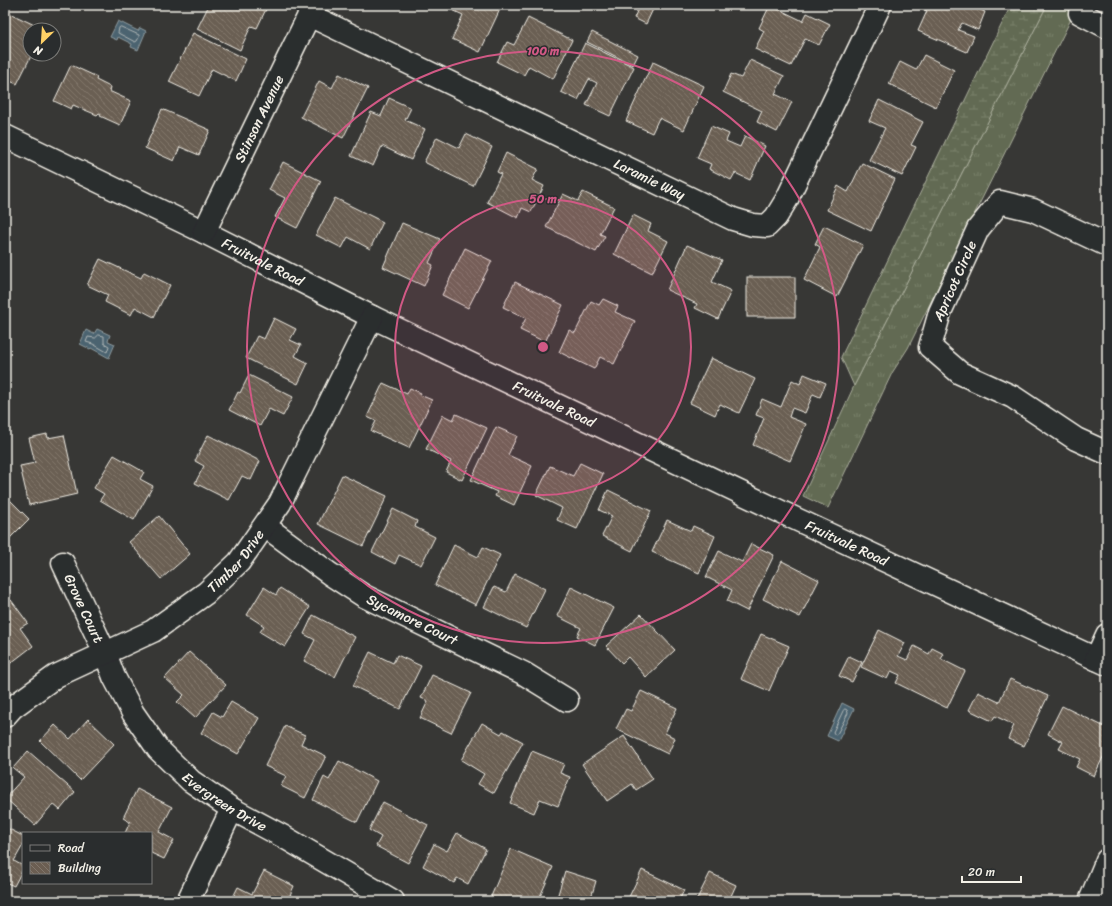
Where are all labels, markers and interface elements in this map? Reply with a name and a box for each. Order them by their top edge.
north arrow [22,22,62,62]
text: N [30,40,46,61]
text: 100 m [527,40,560,62]
street label: Stinson Avenue [227,70,291,167]
street label: Laramie Way [610,151,690,207]
text: 50 m [529,188,557,210]
street label: Fruitvale Road [217,230,310,294]
street label: Apricot Circle [926,236,984,327]
centre of rings [536,340,550,354]
street label: Fruitvale Road [508,373,601,435]
street label: Fruitvale Road [801,513,894,574]
street label: Timber Drive [201,524,271,599]
street label: Grove Court [57,569,111,647]
street label: Sycamore Court [362,587,464,653]
street label: Evergreen Drive [176,766,272,838]
legend [22,832,152,884]
text: Road [58,837,85,859]
text: Building [58,857,101,879]
scale bar [962,858,1021,884]
text: 20 m [968,861,995,883]

